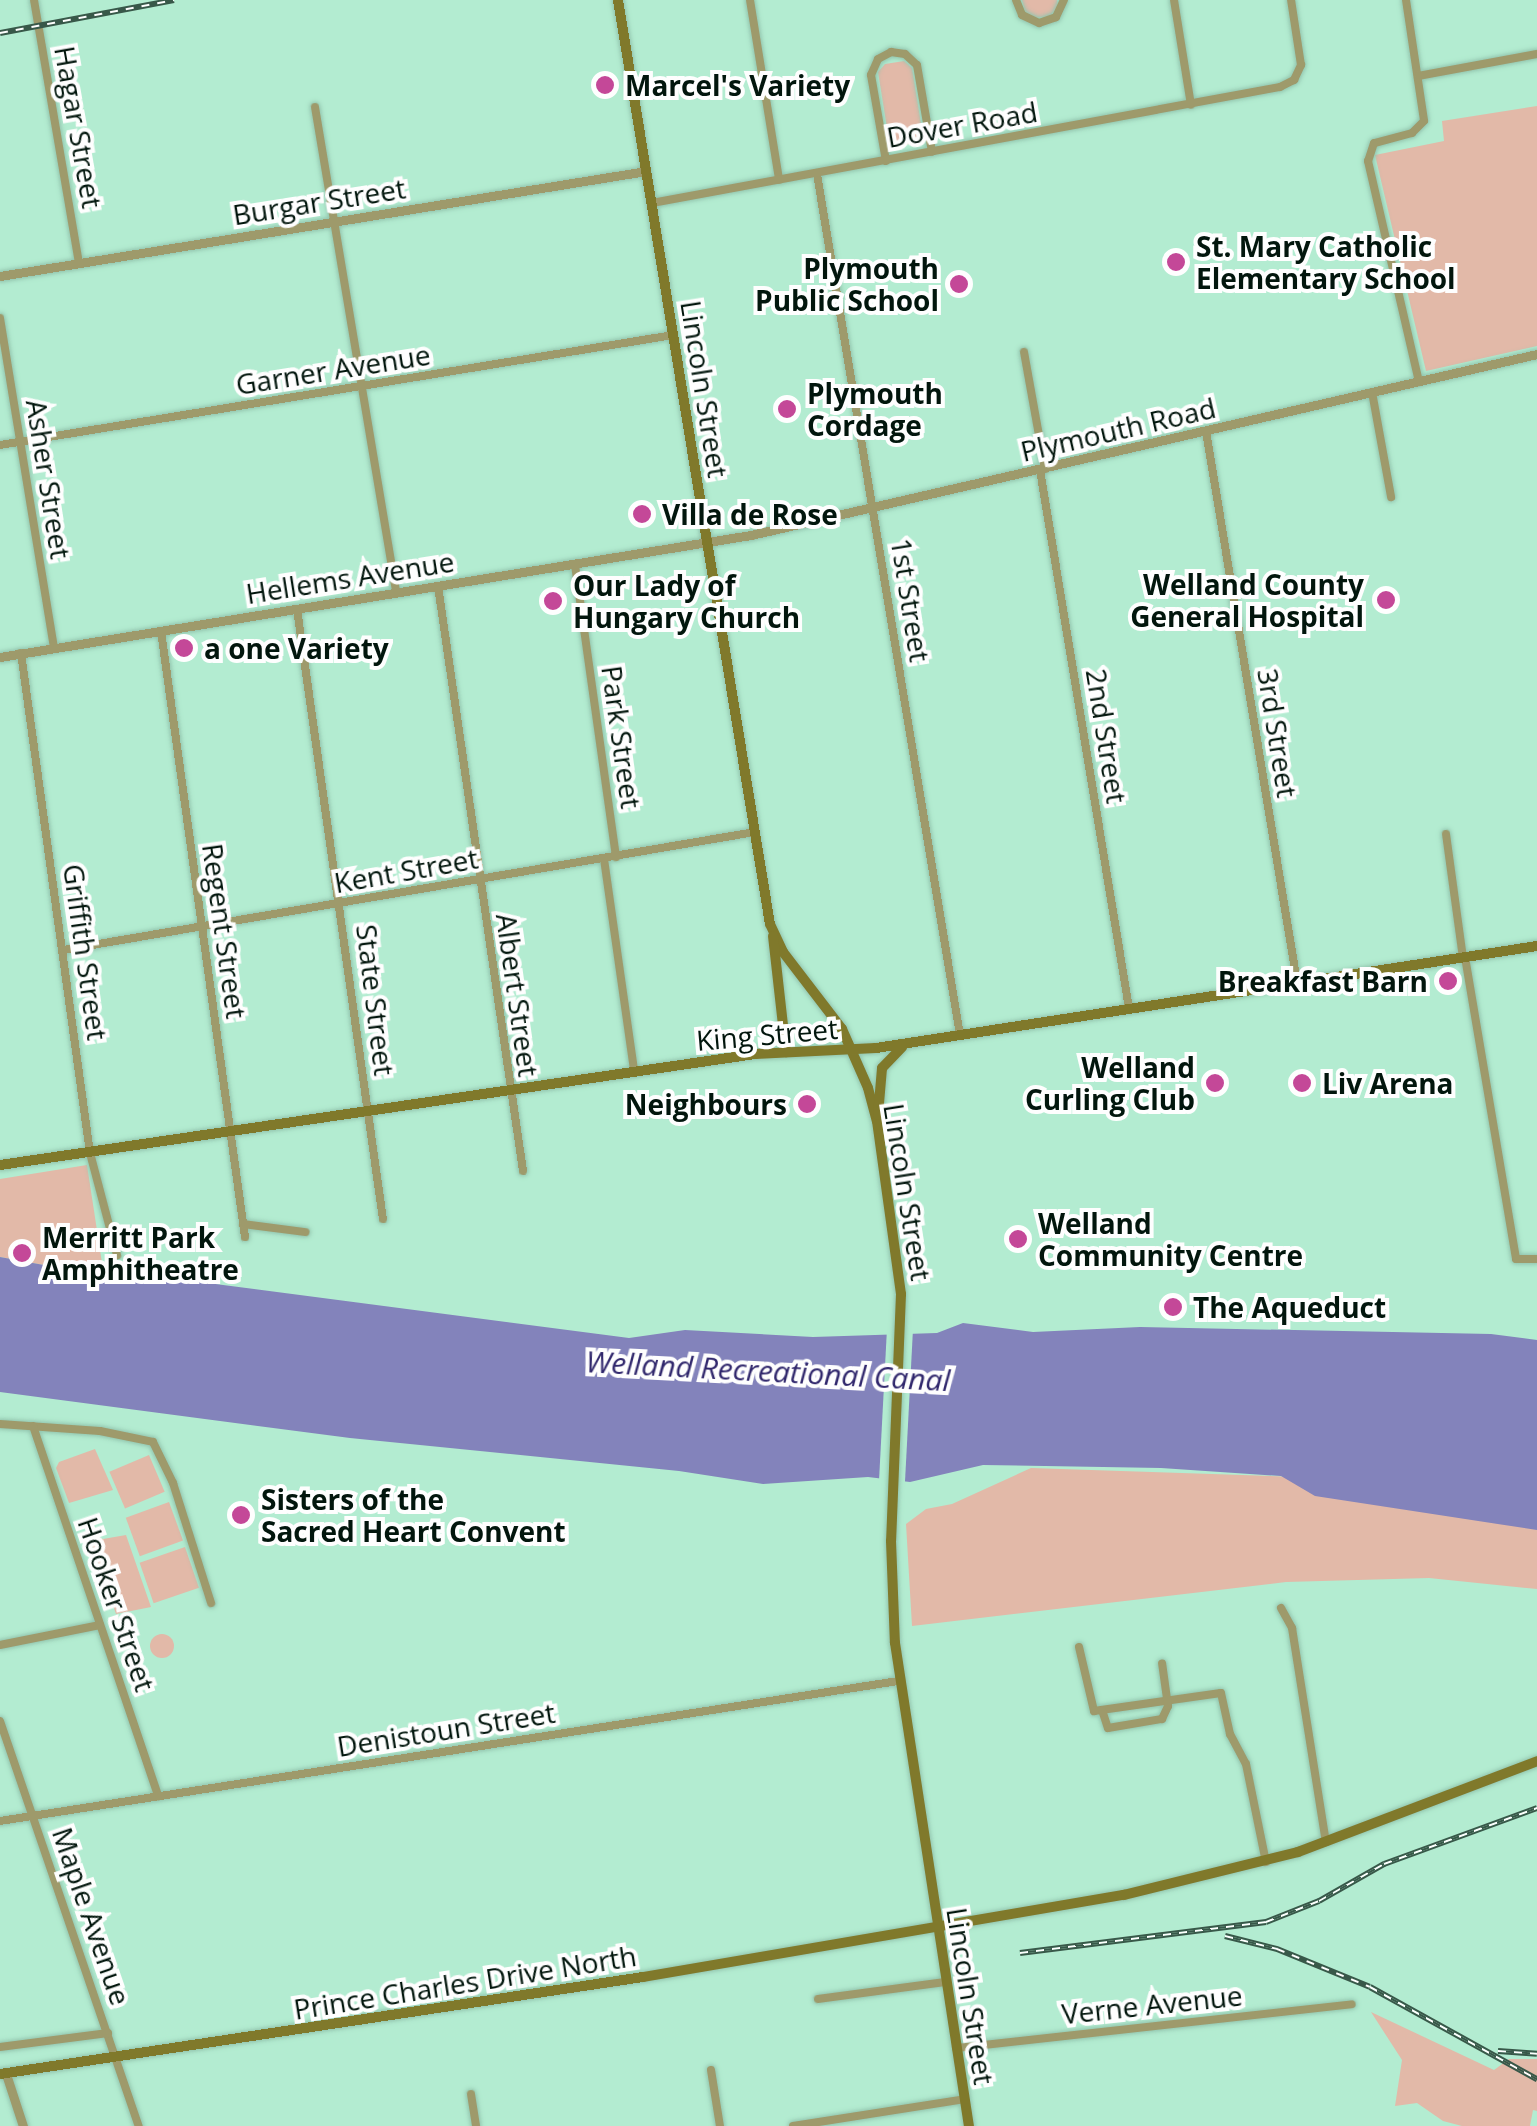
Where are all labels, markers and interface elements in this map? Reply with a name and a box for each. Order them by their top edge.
street label: Hagar Street [48,43,110,211]
place label: Marcel's Variety [625,68,850,102]
marker: Marcel's Variety [594,74,616,96]
street label: Dover Road [884,94,1040,154]
street label: Burgar Street [230,171,408,231]
place label: St. Mary Catholic Elementary School [1196,229,1456,295]
place label: Plymouth Public School [755,251,939,317]
marker: St. Mary Catholic Elementary School [1165,251,1187,273]
marker: Plymouth Public School [948,273,970,295]
street label: Lincoln Street [674,298,736,480]
street label: Garner Avenue [233,337,433,401]
place label: Plymouth Cordage [807,376,943,442]
street label: Plymouth Road [1017,390,1219,468]
street label: Asher Street [20,397,78,561]
marker: Plymouth Cordage [776,398,798,420]
place label: Villa de Rose [662,497,838,531]
marker: Villa de Rose [631,503,653,525]
street label: 1st Street [885,536,937,664]
street label: Hellems Avenue [244,544,456,610]
place label: Welland County General Hospital [1130,567,1364,633]
place label: Our Lady of Hungary Church [573,568,800,634]
marker: Welland County General Hospital [1373,587,1399,613]
marker: Our Lady of Hungary Church [542,590,564,612]
place label: a one Variety [204,631,389,665]
marker: a one Variety [173,637,195,659]
street label: Park Street [595,663,649,811]
street label: 2nd Street [1080,666,1134,806]
street label: 3rd Street [1251,666,1305,800]
street label: Regent Street [196,841,254,1021]
street label: Kent Street [331,841,481,899]
street label: Griffith Street [57,862,115,1042]
street label: Albert Street [490,911,546,1079]
street label: State Street [350,922,402,1078]
place label: Breakfast Barn [1218,964,1428,998]
marker: Breakfast Barn [1437,970,1459,992]
street label: King Street [695,1011,839,1057]
place label: Welland Curling Club [1025,1050,1195,1116]
place label: Liv Arena [1322,1066,1453,1100]
marker: Welland Curling Club [1204,1072,1226,1094]
marker: Liv Arena [1291,1072,1313,1094]
place label: Neighbours [625,1087,787,1121]
marker: Neighbours [796,1093,818,1115]
street label: Lincoln Street [877,1101,939,1283]
place label: Welland Community Centre [1038,1206,1303,1272]
place label: Merritt Park Amphitheatre [42,1220,239,1286]
marker: Welland Community Centre [1007,1228,1029,1250]
marker: Merritt Park Amphitheatre [11,1242,33,1264]
place label: The Aqueduct [1193,1290,1386,1324]
marker: The Aqueduct [1162,1296,1184,1318]
water label: Welland Recreational Canal [585,1343,951,1399]
place label: Sisters of the Sacred Heart Convent [261,1482,566,1548]
marker: Sisters of the Sacred Heart Convent [230,1504,252,1526]
street label: Hooker Street [72,1513,162,1695]
street label: Denistoun Street [335,1695,557,1763]
street label: Maple Avenue [46,1823,138,2009]
street label: Lincoln Street [940,1905,1002,2087]
street label: Prince Charles Drive North [291,1938,639,2026]
street label: Verne Avenue [1060,1978,1244,2030]

